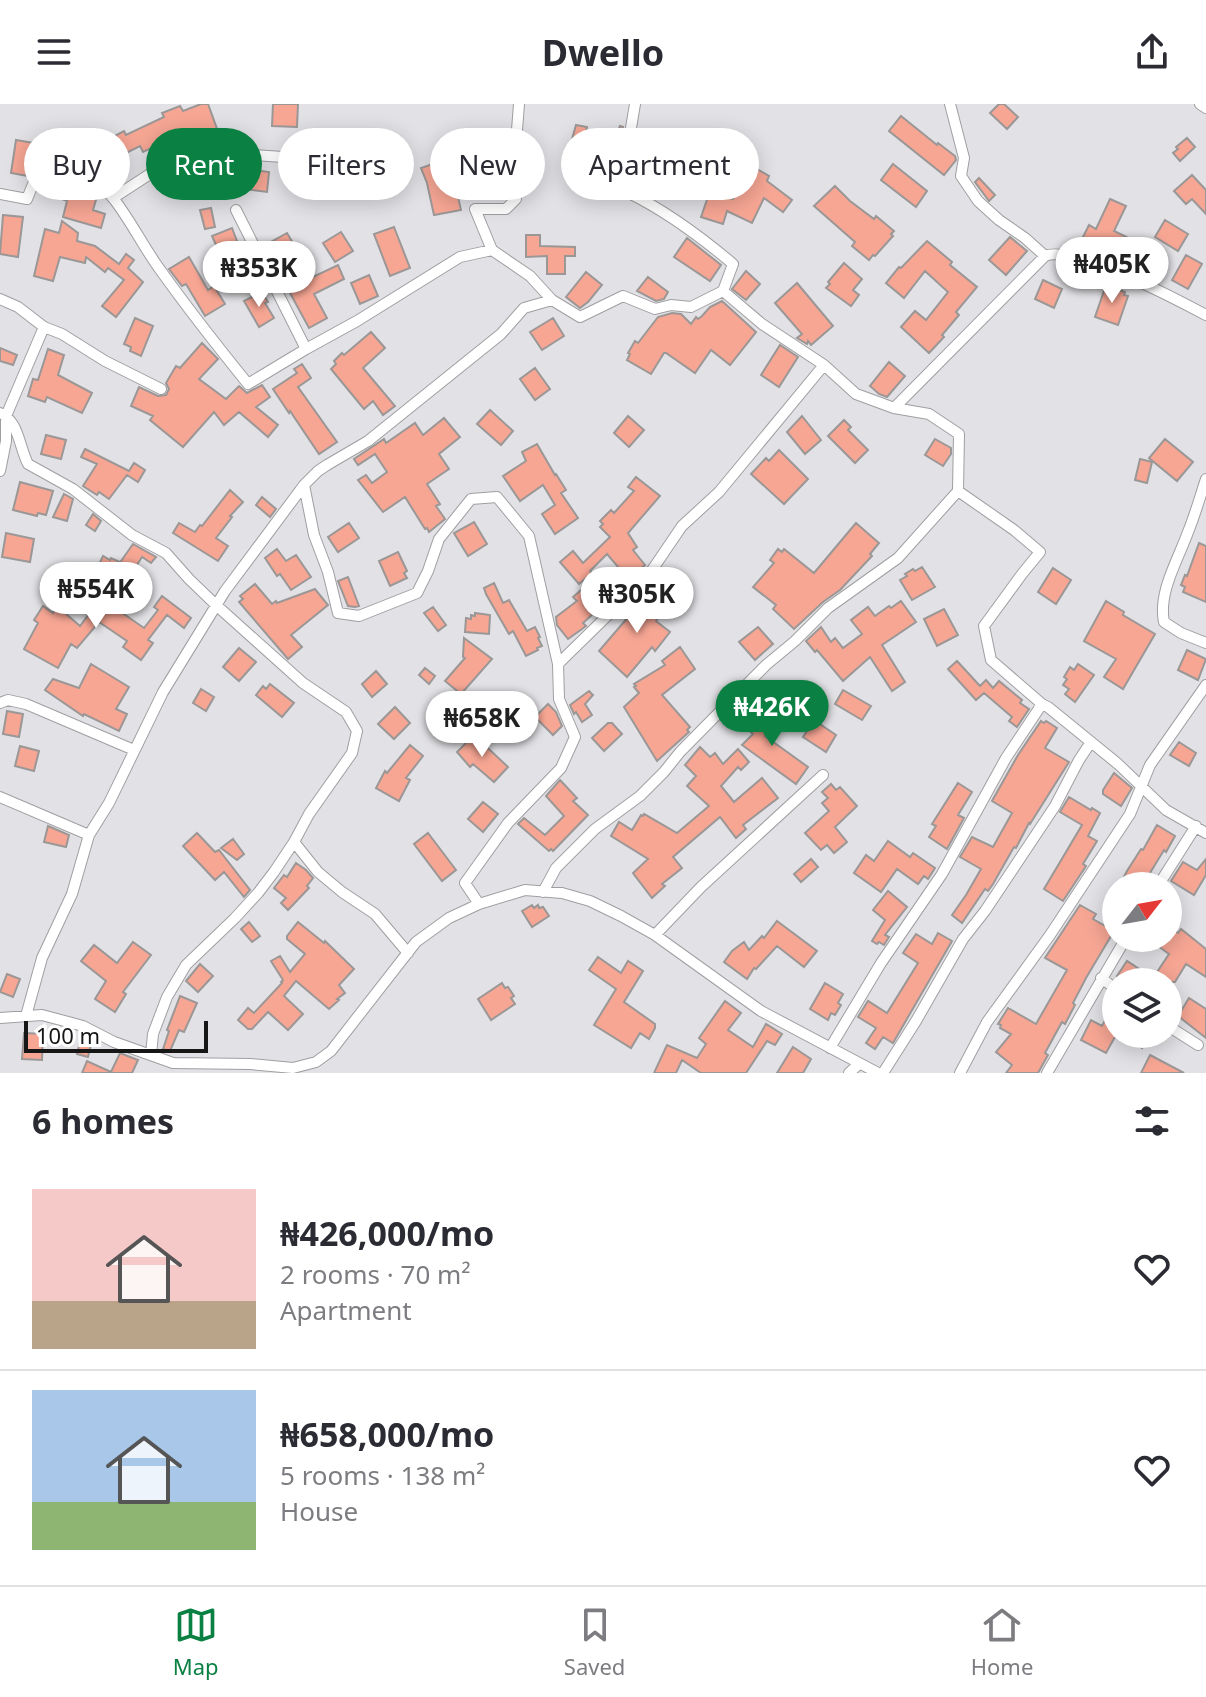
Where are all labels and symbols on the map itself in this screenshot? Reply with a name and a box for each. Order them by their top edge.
pin: ₦405K [1056,237,1168,305]
pin: ₦353K [203,241,315,309]
pin: ₦554K [40,562,152,630]
pin: ₦305K [581,567,693,635]
pin: ₦426K [716,680,828,748]
pin: ₦658K [426,691,538,759]
north arrow [1102,872,1182,952]
scale bar [24,1017,208,1053]

